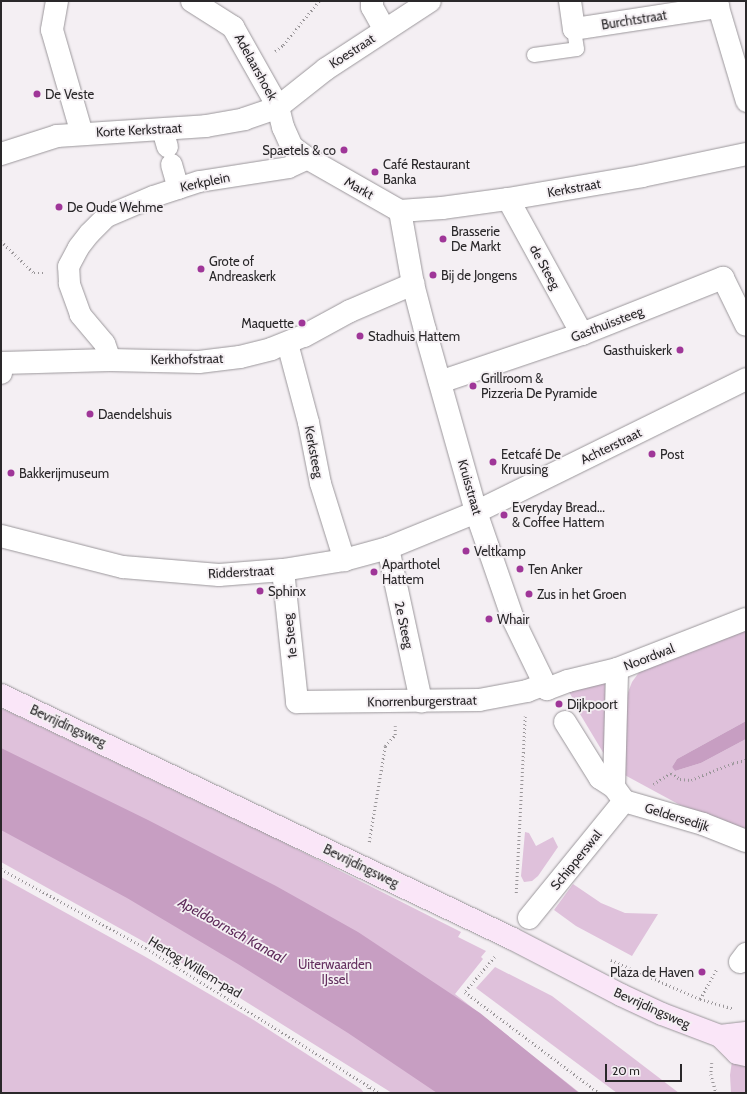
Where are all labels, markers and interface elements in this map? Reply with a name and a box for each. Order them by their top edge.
street label: Burchtstraat [600,7,668,33]
street label: Adelaarshoek [231,31,281,103]
street label: Koestraat [326,31,378,71]
place label: De Veste [45,86,94,102]
marker: De Veste [32,89,42,99]
street label: Korte Kerkstraat [96,120,182,140]
place label: Spaetels & co [262,142,336,158]
marker: Spaetels & co [339,145,349,155]
place label: Café Restaurant Banka [383,157,470,188]
marker: Café Restaurant Banka [370,167,380,177]
street label: Kerkplein [179,169,231,195]
street label: Markt [342,173,376,203]
street label: Kerkstraat [546,176,602,200]
place label: De Oude Wehme [67,199,163,215]
marker: De Oude Wehme [54,202,64,212]
place label: Brasserie De Markt [451,224,501,255]
marker: Brasserie De Markt [438,234,448,244]
street label: de Steeg [526,242,564,292]
place label: Grote of Andreaskerk [209,254,276,285]
marker: Grote of Andreaskerk [196,264,206,274]
place label: Bij de Jongens [441,267,517,283]
marker: Bij de Jongens [428,270,438,280]
street label: Gasthuissteeg [569,303,645,345]
place label: Maquette [241,315,294,331]
marker: Maquette [297,318,307,328]
place label: Stadhuis Hattem [368,328,460,344]
marker: Stadhuis Hattem [355,331,365,341]
place label: Gasthuiskerk [603,342,672,358]
marker: Gasthuiskerk [675,345,685,355]
street label: Kerkhofstraat [151,351,223,367]
place label: Grillroom & Pizzeria De Pyramide [481,371,597,402]
marker: Grillroom & Pizzeria De Pyramide [468,381,478,391]
place label: Daendelshuis [98,406,172,422]
marker: Daendelshuis [85,409,95,419]
street label: Kerksteeg [301,424,327,480]
street label: Achterstraat [578,424,644,468]
place label: Post [660,446,684,462]
place label: Eetcafé De Kruusing [501,447,561,478]
marker: Post [647,449,657,459]
street label: Kruisstraat [455,457,485,517]
marker: Eetcafé De Kruusing [488,457,498,467]
place label: Bakkerijmuseum [19,465,109,481]
marker: Bakkerijmuseum [6,468,16,478]
place label: Everyday Bread... & Coffee Hattem [512,500,605,531]
marker: Everyday Bread... & Coffee Hattem [499,510,509,520]
place label: Veltkamp [474,543,526,559]
marker: Veltkamp [461,546,471,556]
place label: Aparthotel Hattem [382,557,440,588]
place label: Ten Anker [528,561,582,577]
street label: Ridderstraat [208,562,274,582]
marker: Ten Anker [515,564,525,574]
marker: Aparthotel Hattem [369,567,379,577]
place label: Sphinx [268,583,306,599]
marker: Sphinx [255,586,265,596]
place label: Zus in het Groen [537,586,626,602]
marker: Zus in het Groen [524,589,534,599]
street label: 2e Steeg [391,600,417,650]
place label: Whair [497,611,529,627]
street label: 1e Steeg [280,613,300,659]
marker: Whair [484,614,494,624]
street label: Noordwal [621,640,677,674]
street label: Knorrenburgerstraat [367,692,477,710]
place label: Dijkpoort [567,696,618,712]
marker: Dijkpoort [554,699,564,709]
street label: Bevrijdingsweg [28,702,108,750]
street label: Geldersedijk [643,800,711,834]
street label: Schipperswal [547,827,605,893]
street label: Bevrijdingsweg [321,841,401,891]
water label: Apeldoornsch Kanaal [175,894,289,966]
street label: Hertog Willem-pad [146,933,244,1001]
park label: Uiterwaarden IJssel [298,957,372,988]
place label: Plaza de Haven [610,964,694,980]
marker: Plaza de Haven [697,967,707,977]
street label: Bevrijdingsweg [611,984,693,1032]
scale bar [607,1056,684,1082]
text: 20 m [612,1063,640,1078]

